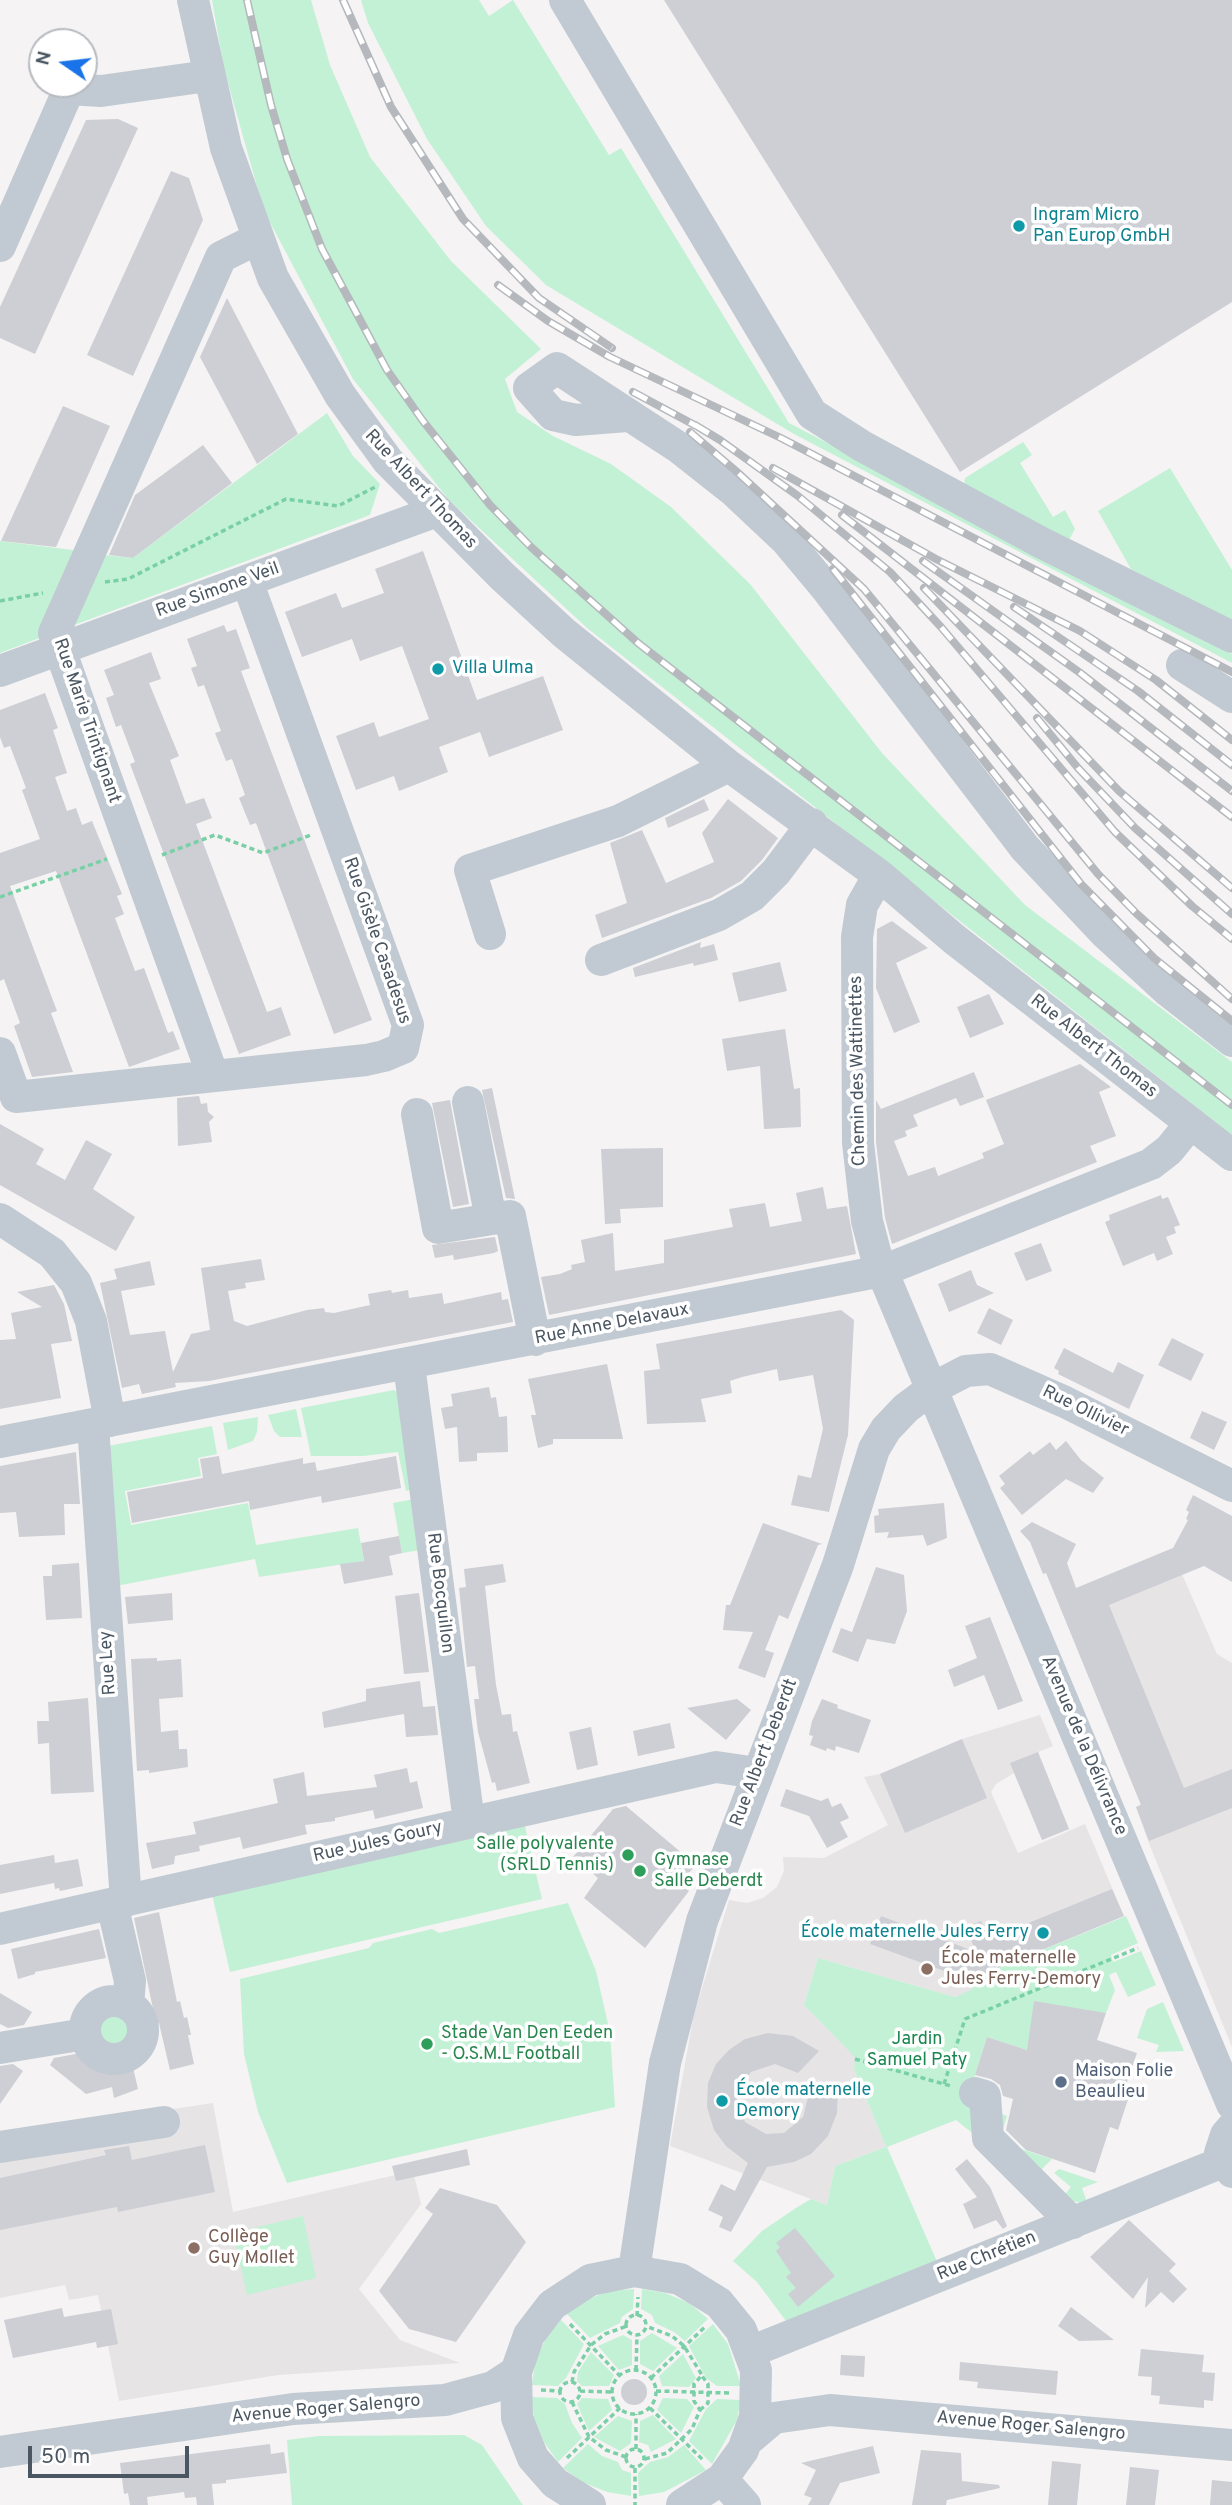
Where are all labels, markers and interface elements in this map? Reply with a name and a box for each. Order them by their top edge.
north arrow [28,28,98,98]
text: N [31,49,58,68]
place label: Ingram Micro Pan Europ GmbH [1033,205,1170,248]
marker: Ingram Micro Pan Europ GmbH [1011,218,1027,234]
street label: Rue Albert Thomas [359,426,481,554]
street label: Rue Simone Veil [153,559,283,623]
street label: Rue Marie Trintignant [48,636,124,806]
place label: Villa Ulma [452,658,533,680]
marker: Villa Ulma [430,661,446,677]
street label: Rue Gisèle Casadesus [337,855,415,1027]
street label: Chemin des Wattinettes [847,975,871,1167]
street label: Rue Albert Thomas [1025,991,1161,1103]
street label: Rue Anne Delavaux [533,1299,691,1351]
street label: Rue Ollivier [1038,1382,1132,1442]
street label: Rue Bocquillon [421,1531,457,1655]
street label: Rue Ley [96,1630,122,1696]
street label: Avenue de la Délivrance [1035,1653,1131,1839]
street label: Rue Albert Deberdt [727,1676,803,1830]
street label: Rue Jules Goury [311,1818,445,1868]
place label: Salle polyvalente (SRLD Tennis) [476,1834,614,1876]
marker: Salle polyvalente (SRLD Tennis) [620,1847,636,1863]
place label: Gymnase Salle Deberdt [654,1850,763,1892]
marker: Gymnase Salle Deberdt [632,1863,648,1879]
place label: École maternelle Jules Ferry [801,1922,1029,1944]
marker: École maternelle Jules Ferry [1035,1925,1051,1941]
place label: École maternelle Jules Ferry-Demory [941,1948,1101,1990]
marker: École maternelle Jules Ferry-Demory [919,1961,935,1977]
place label: Stade Van Den Eeden - O.S.M.L Football [441,2023,613,2066]
park label: Jardin Samuel Paty [867,2029,967,2072]
marker: Stade Van Den Eeden - O.S.M.L Football [419,2036,435,2052]
place label: Maison Folie Beaulieu [1075,2061,1173,2104]
marker: Maison Folie Beaulieu [1053,2074,1069,2090]
place label: École maternelle Demory [736,2080,871,2122]
marker: École maternelle Demory [714,2093,730,2109]
place label: Collège Guy Mollet [208,2227,295,2270]
street label: Rue Chrétien [934,2227,1040,2287]
marker: Collège Guy Mollet [186,2240,202,2256]
street label: Avenue Roger Salengro [231,2391,421,2429]
street label: Avenue Roger Salengro [936,2408,1126,2446]
scale bar [32,2432,192,2476]
text: 50 m [41,2444,90,2471]

